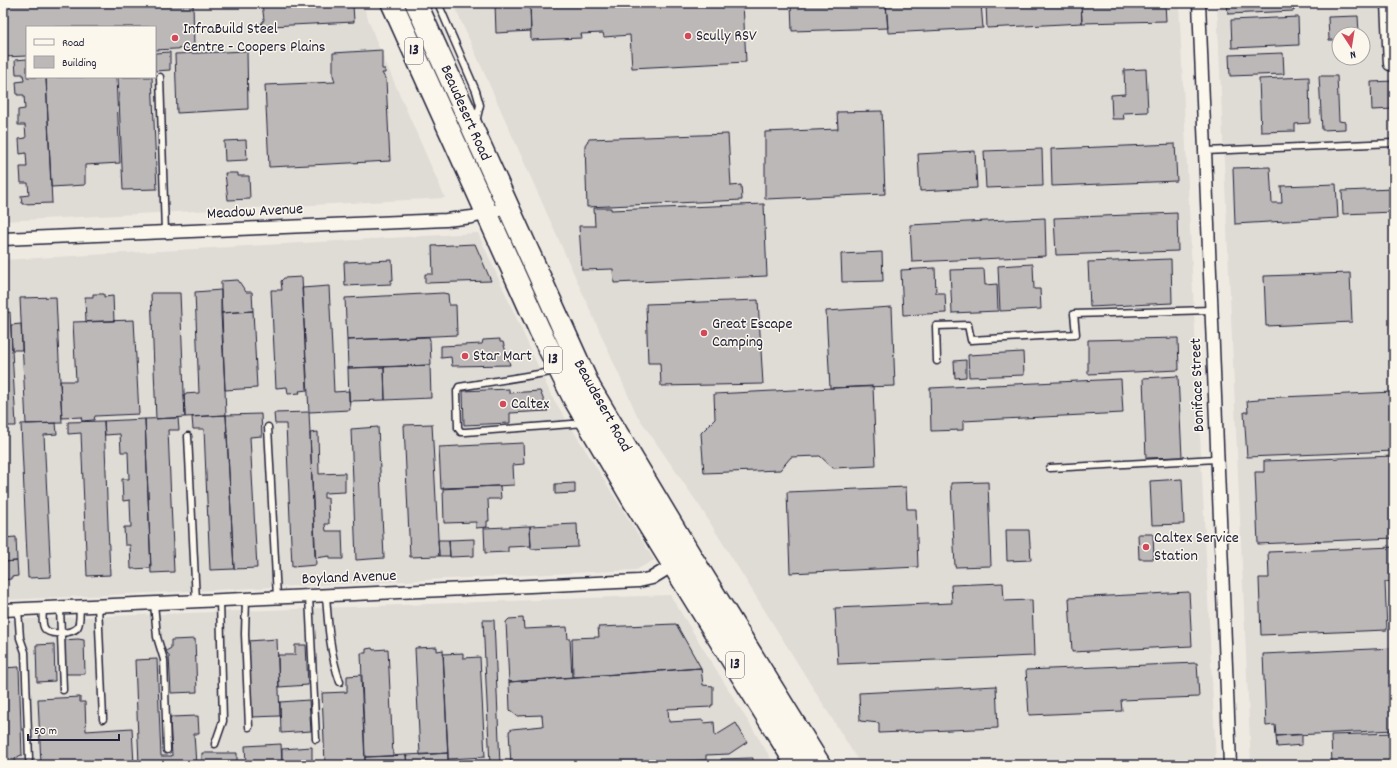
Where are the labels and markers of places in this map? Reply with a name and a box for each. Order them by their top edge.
place label: InfraBuild Steel Centre - Coopers Plains [183,18,326,59]
place label: Scully RSV [696,25,757,48]
marker: Scully RSV [683,31,693,41]
marker: InfraBuild Steel Centre - Coopers Plains [170,33,180,43]
place label: Great Escape Camping [712,313,792,354]
marker: Great Escape Camping [699,328,709,338]
place label: Star Mart [473,345,532,368]
marker: Star Mart [460,351,470,361]
place label: Caltex [511,393,549,416]
marker: Caltex [498,399,508,409]
place label: Caltex Service Station [1154,527,1239,568]
marker: Caltex Service Station [1141,542,1151,552]

